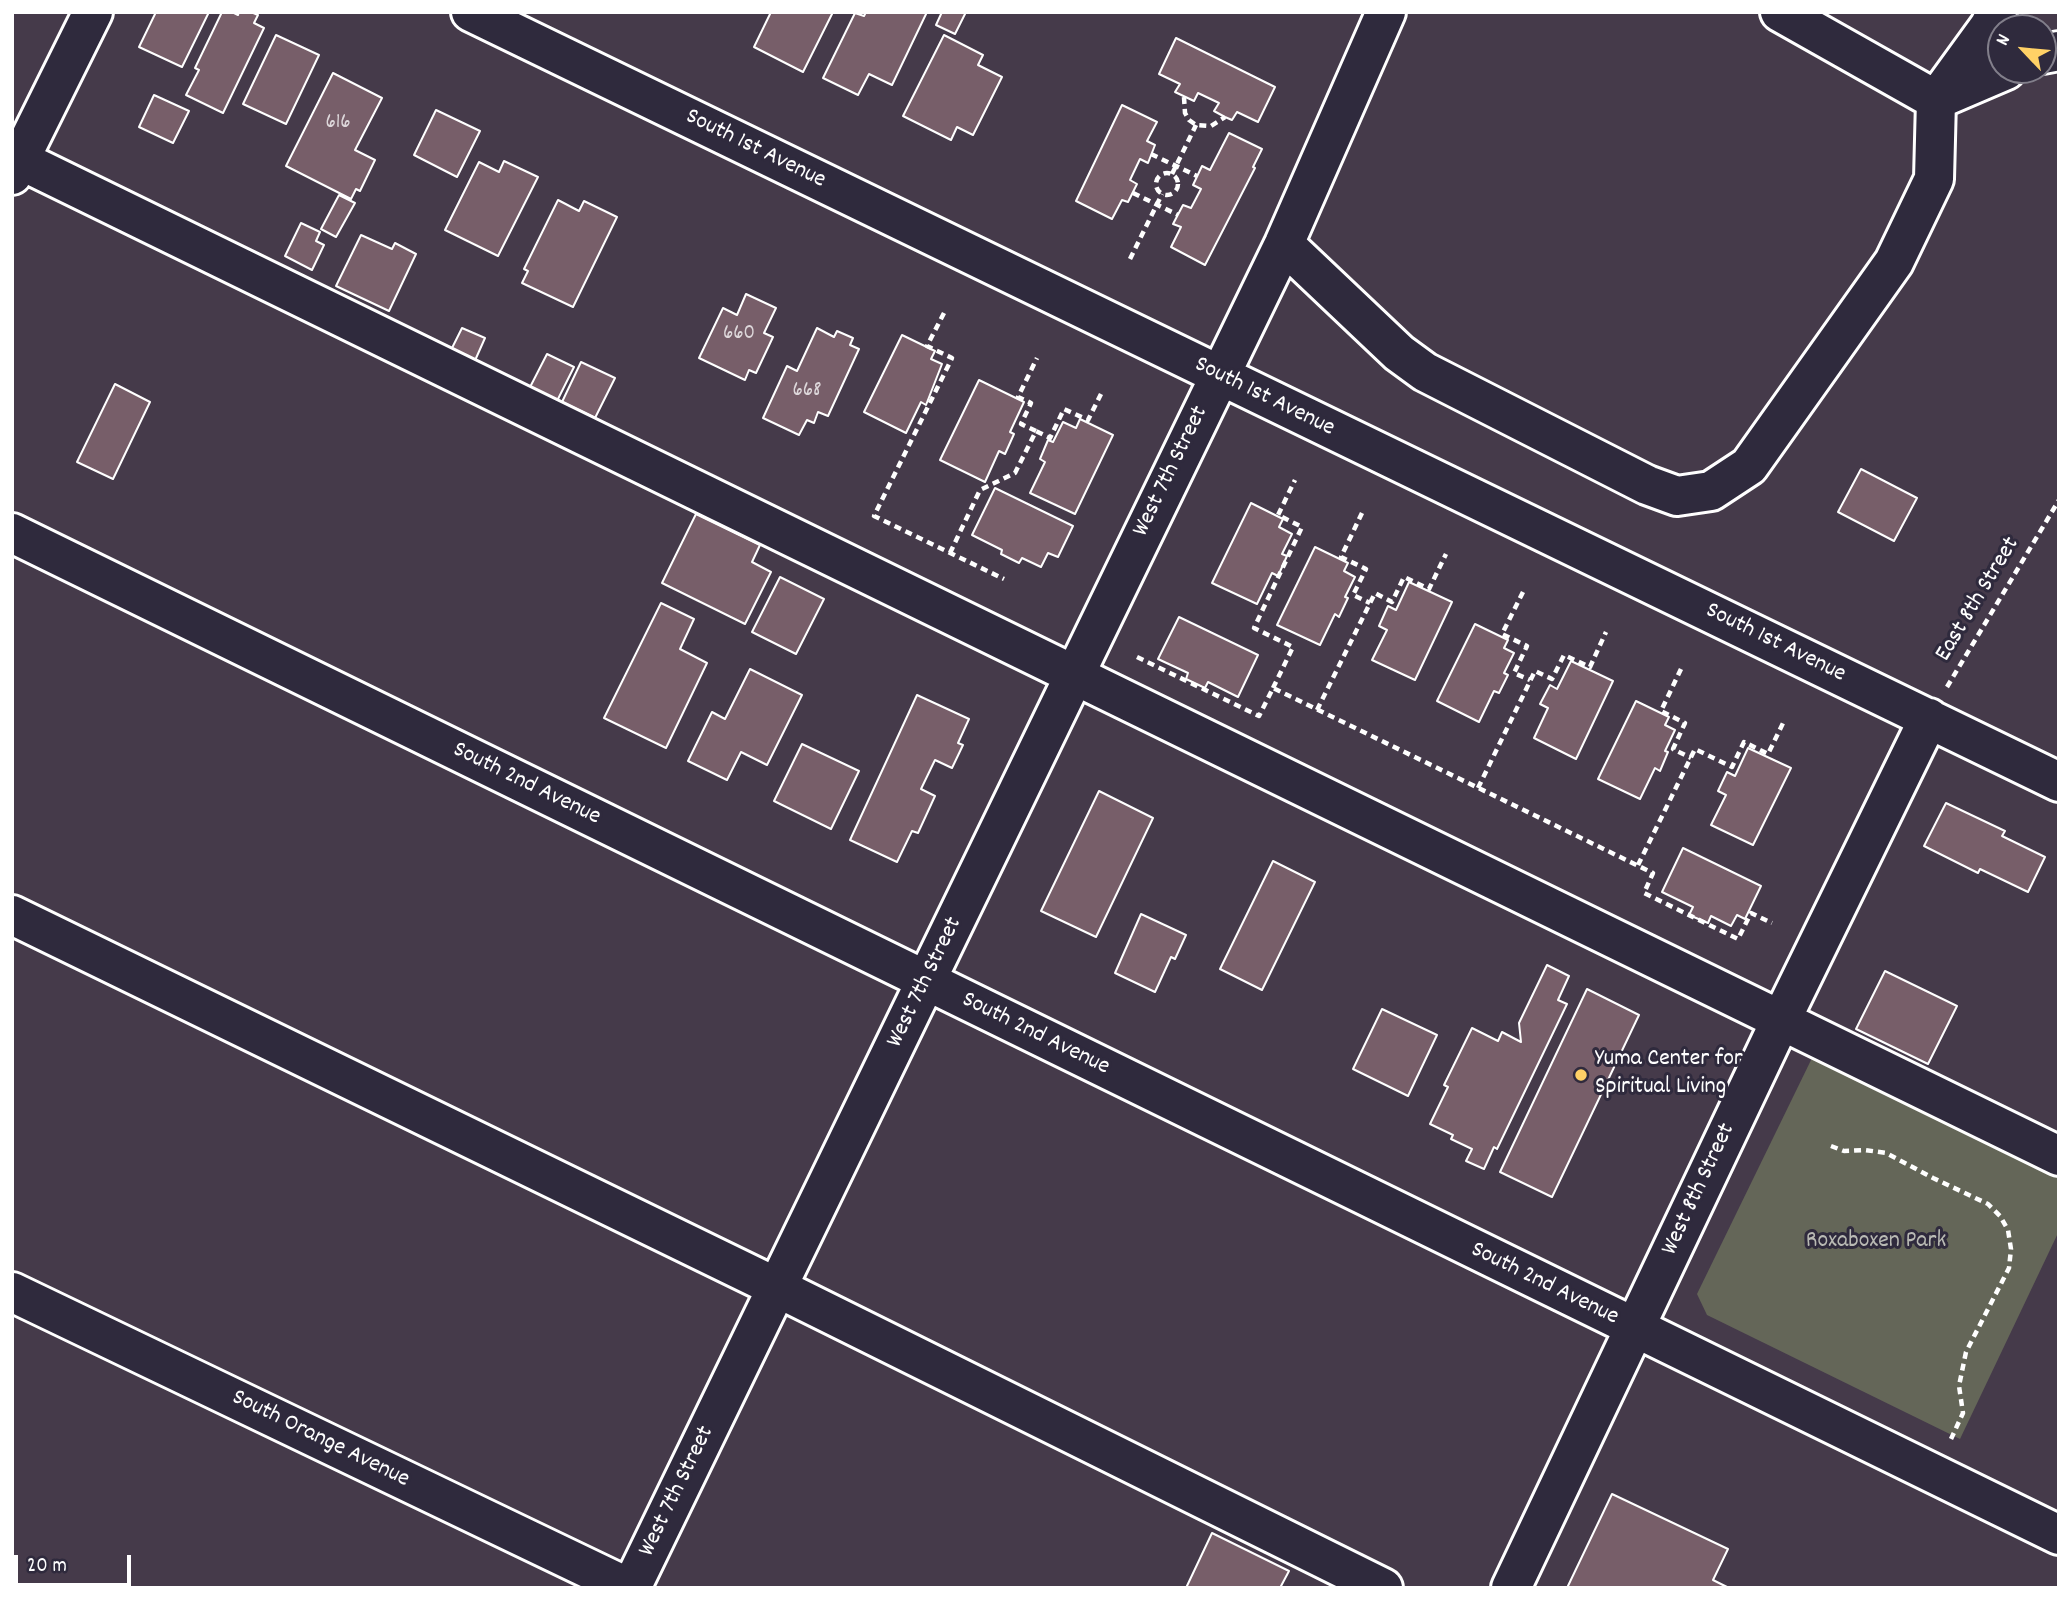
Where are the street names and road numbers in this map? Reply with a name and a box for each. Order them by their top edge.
street label: South 1st Avenue [680,104,830,196]
street label: South 1st Avenue [1189,352,1339,444]
street label: West 7th Street [1128,402,1216,542]
street label: East 8th Street [1931,533,2027,667]
street label: South 1st Avenue [1700,598,1850,690]
street label: South 2nd Avenue [447,737,605,833]
street label: West 7th Street [882,913,970,1053]
street label: South 2nd Avenue [956,987,1114,1083]
street label: West 8th Street [1657,1120,1743,1260]
street label: South 2nd Avenue [1465,1237,1623,1333]
street label: South Orange Avenue [226,1384,414,1496]
street label: West 7th Street [634,1422,722,1562]

